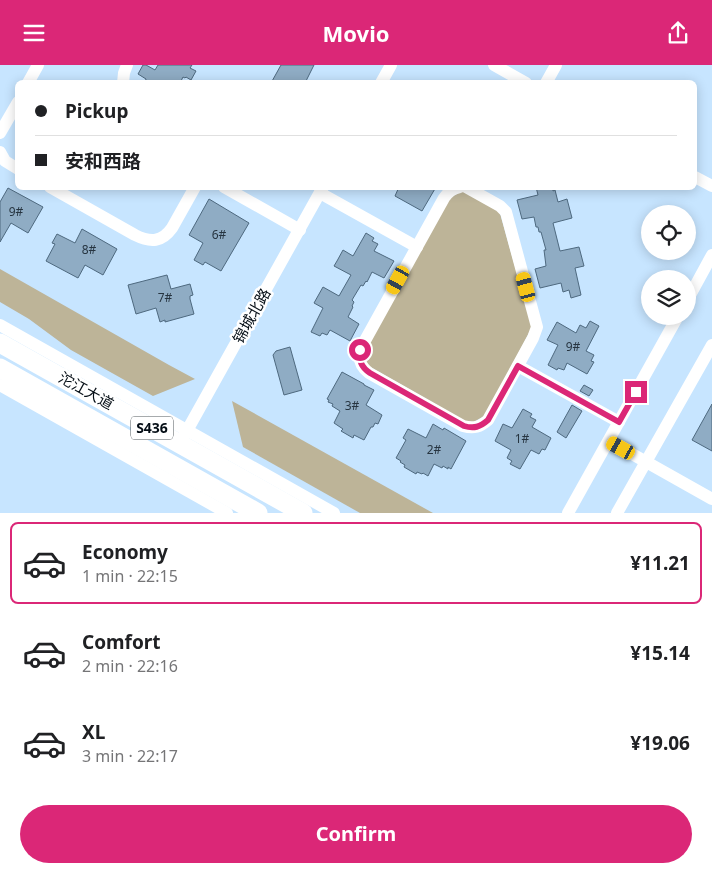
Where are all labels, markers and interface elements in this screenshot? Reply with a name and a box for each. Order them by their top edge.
text: Movio [323,18,389,48]
icon: menu [20,19,48,47]
icon: share [664,19,692,47]
text: Pickup [65,98,128,124]
text: 安和西路 [65,148,141,174]
house number: 9# [9,203,24,220]
map controls [641,205,696,325]
button: locate [641,205,696,260]
house number: 6# [212,226,227,243]
house number: 8# [82,241,97,258]
car [384,263,411,297]
button: layers [641,270,696,325]
car [514,271,537,303]
street label: 锦城北路 [228,284,274,347]
house number: 7# [158,289,173,306]
house number: 9# [566,338,581,355]
route start [349,339,371,361]
street label: 沱江大道 [55,367,118,413]
route end [625,381,647,403]
house number: 3# [345,397,360,414]
road number: S436 [131,417,173,439]
house number: 1# [515,430,530,447]
car [604,434,637,462]
house number: 2# [427,441,442,458]
text: Economy [82,539,168,565]
icon: car [22,541,67,586]
text: ¥11.21 [630,550,690,576]
text: 1 min · 22:15 [82,565,178,587]
text: Comfort [82,629,161,655]
icon: car [22,631,67,676]
text: ¥15.14 [630,640,690,666]
text: 2 min · 22:16 [82,655,178,677]
text: XL [82,719,105,745]
icon: car [22,721,67,766]
text: ¥19.06 [630,730,690,756]
text: 3 min · 22:17 [82,745,178,767]
button: Confirm [20,805,692,863]

